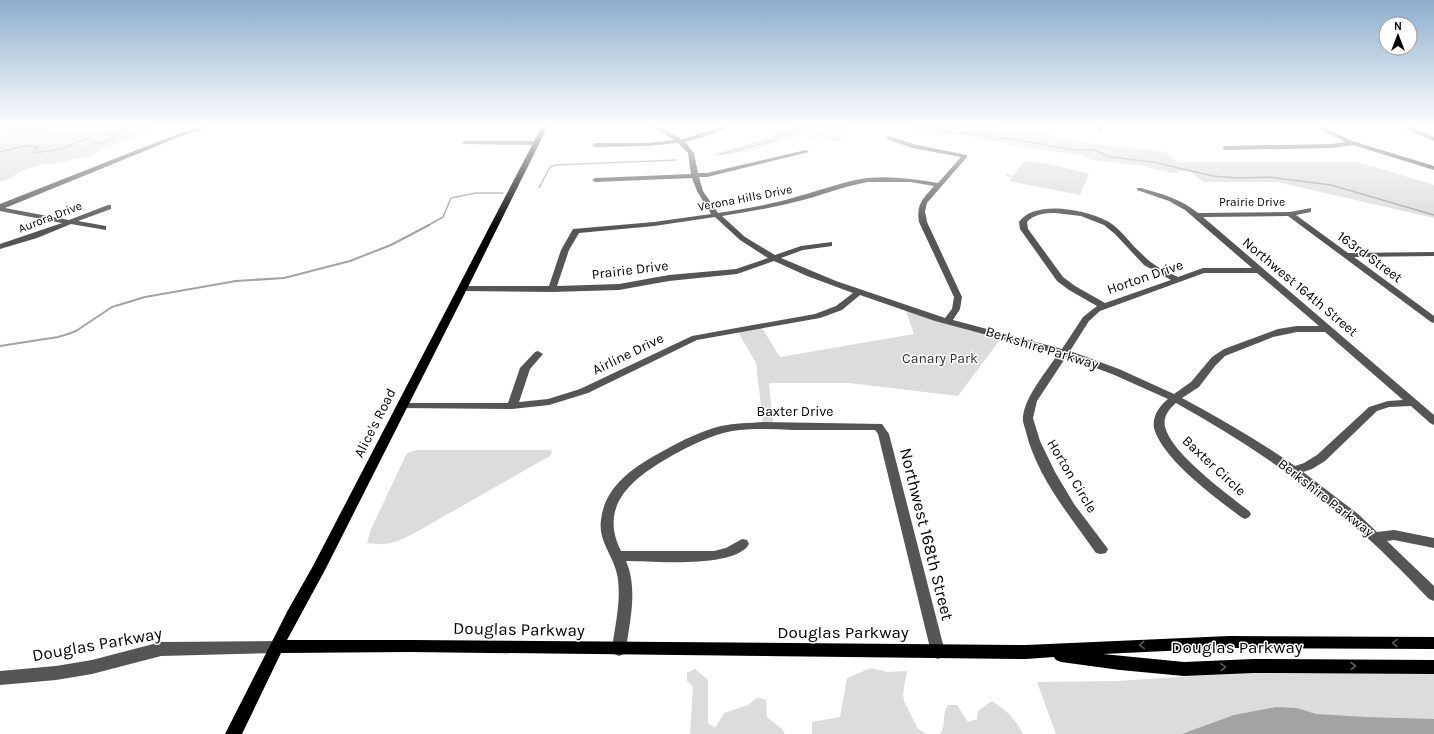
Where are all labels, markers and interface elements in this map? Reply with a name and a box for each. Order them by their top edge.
north arrow [1378,16,1418,56]
text: N [1394,20,1402,33]
street label: Verona Hills Drive [697,182,793,214]
street label: Prairie Drive [1219,195,1285,209]
street label: Aurora Drive [16,198,84,236]
street label: 163rd Street [1334,228,1406,286]
street label: Northwest 164th Street [1239,234,1361,340]
street label: Horton Drive [1105,256,1185,298]
street label: Prairie Drive [591,257,669,283]
street label: Berkshire Parkway [983,323,1101,373]
street label: Airline Drive [590,329,666,379]
park label: Canary Park [902,350,978,367]
street label: Alice's Road [350,386,400,460]
street label: Baxter Drive [756,403,834,420]
street label: Baxter Circle [1179,432,1249,500]
street label: Horton Circle [1043,436,1101,516]
street label: Northwest 168th Street [896,446,958,622]
street label: Berkshire Parkway [1275,455,1378,541]
street label: Douglas Parkway [453,618,585,640]
street label: Douglas Parkway [777,622,909,642]
street label: Douglas Parkway [30,623,164,665]
street label: Douglas Parkway [1171,637,1303,657]
one-way arrow [1392,639,1398,647]
one-way arrow [1139,640,1145,649]
one-way arrow [1350,662,1356,670]
one-way arrow [1220,663,1226,671]

